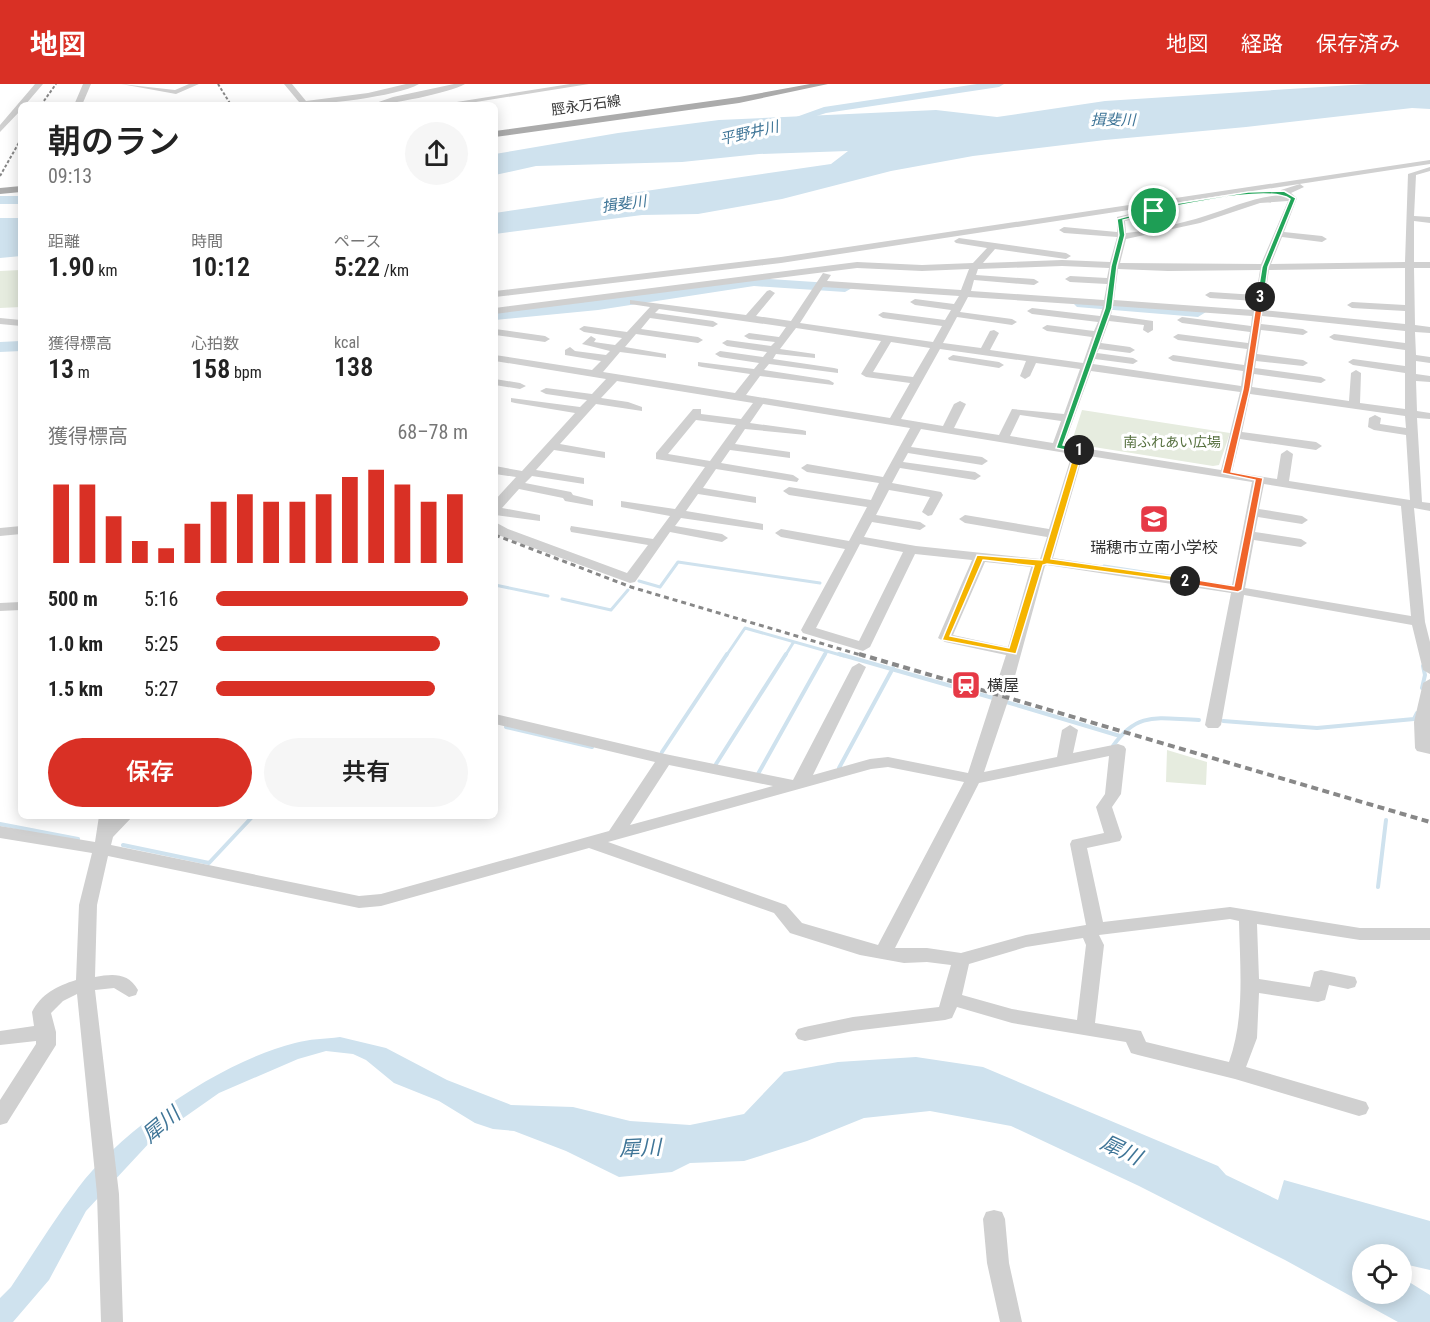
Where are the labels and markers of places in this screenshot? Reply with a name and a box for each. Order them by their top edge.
pin [1128,185,1179,236]
pin: 3 [1245,282,1275,312]
pin: 1 [1064,435,1094,465]
school or university icon: 瑞穂市立南小学校 [1138,503,1170,535]
place label: 瑞穂市立南小学校 [1090,538,1218,557]
pin: 2 [1170,566,1200,596]
station icon: 横屋 [950,669,982,701]
place label: 横屋 [987,676,1019,695]

